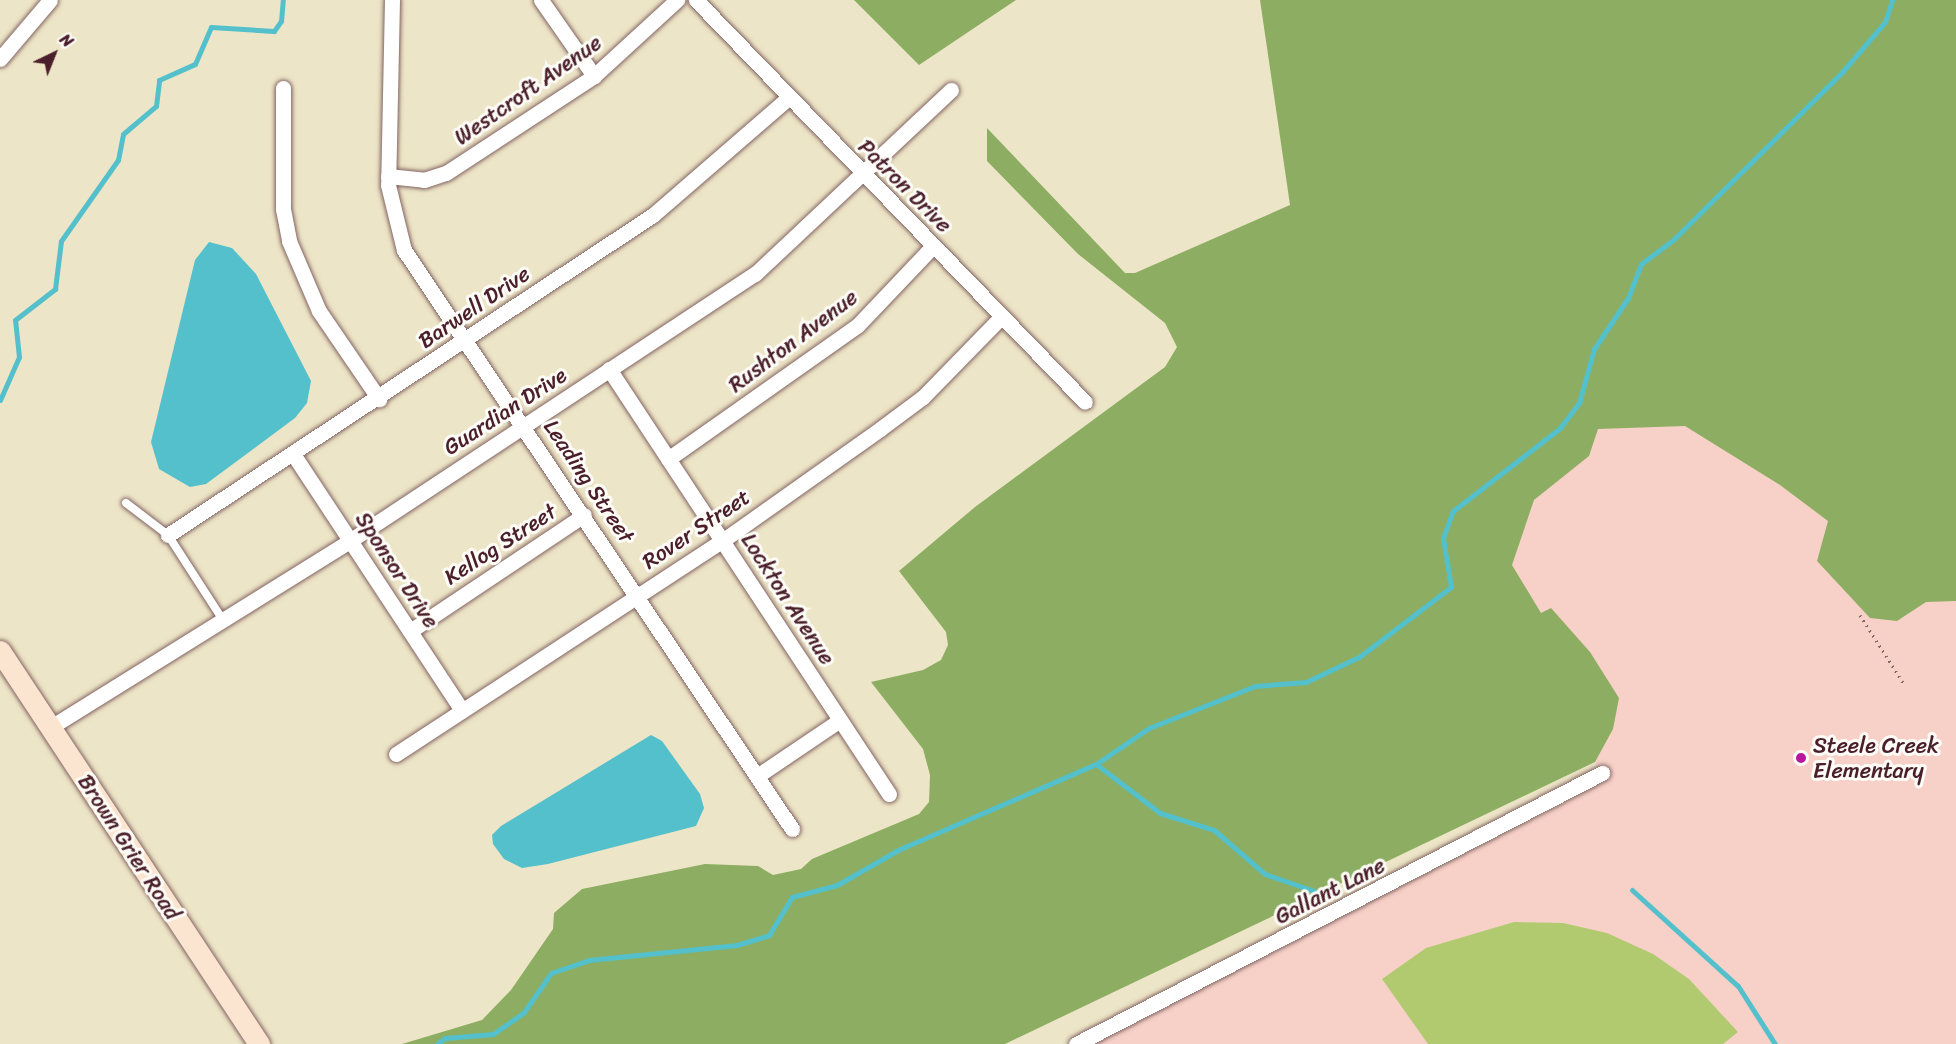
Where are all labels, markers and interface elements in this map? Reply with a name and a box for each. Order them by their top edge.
north arrow [24,24,84,84]
text: N [53,26,81,55]
street label: Westcroft Avenue [449,29,607,151]
street label: Patron Drive [853,134,957,238]
street label: Barwell Drive [413,260,535,354]
street label: Rushton Avenue [723,284,863,398]
street label: Guardian Drive [438,361,572,461]
street label: Leading Street [538,414,640,548]
street label: Rover Street [637,483,755,575]
street label: Kellog Street [439,498,561,590]
street label: Sponsor Drive [350,507,444,633]
street label: Lockton Avenue [736,528,840,670]
place label: Steele Creek Elementary [1813,732,1939,784]
marker: Steele Creek Elementary [1794,751,1808,765]
street label: Brown Grier Road [72,769,186,925]
street label: Gallant Lane [1271,852,1389,930]

